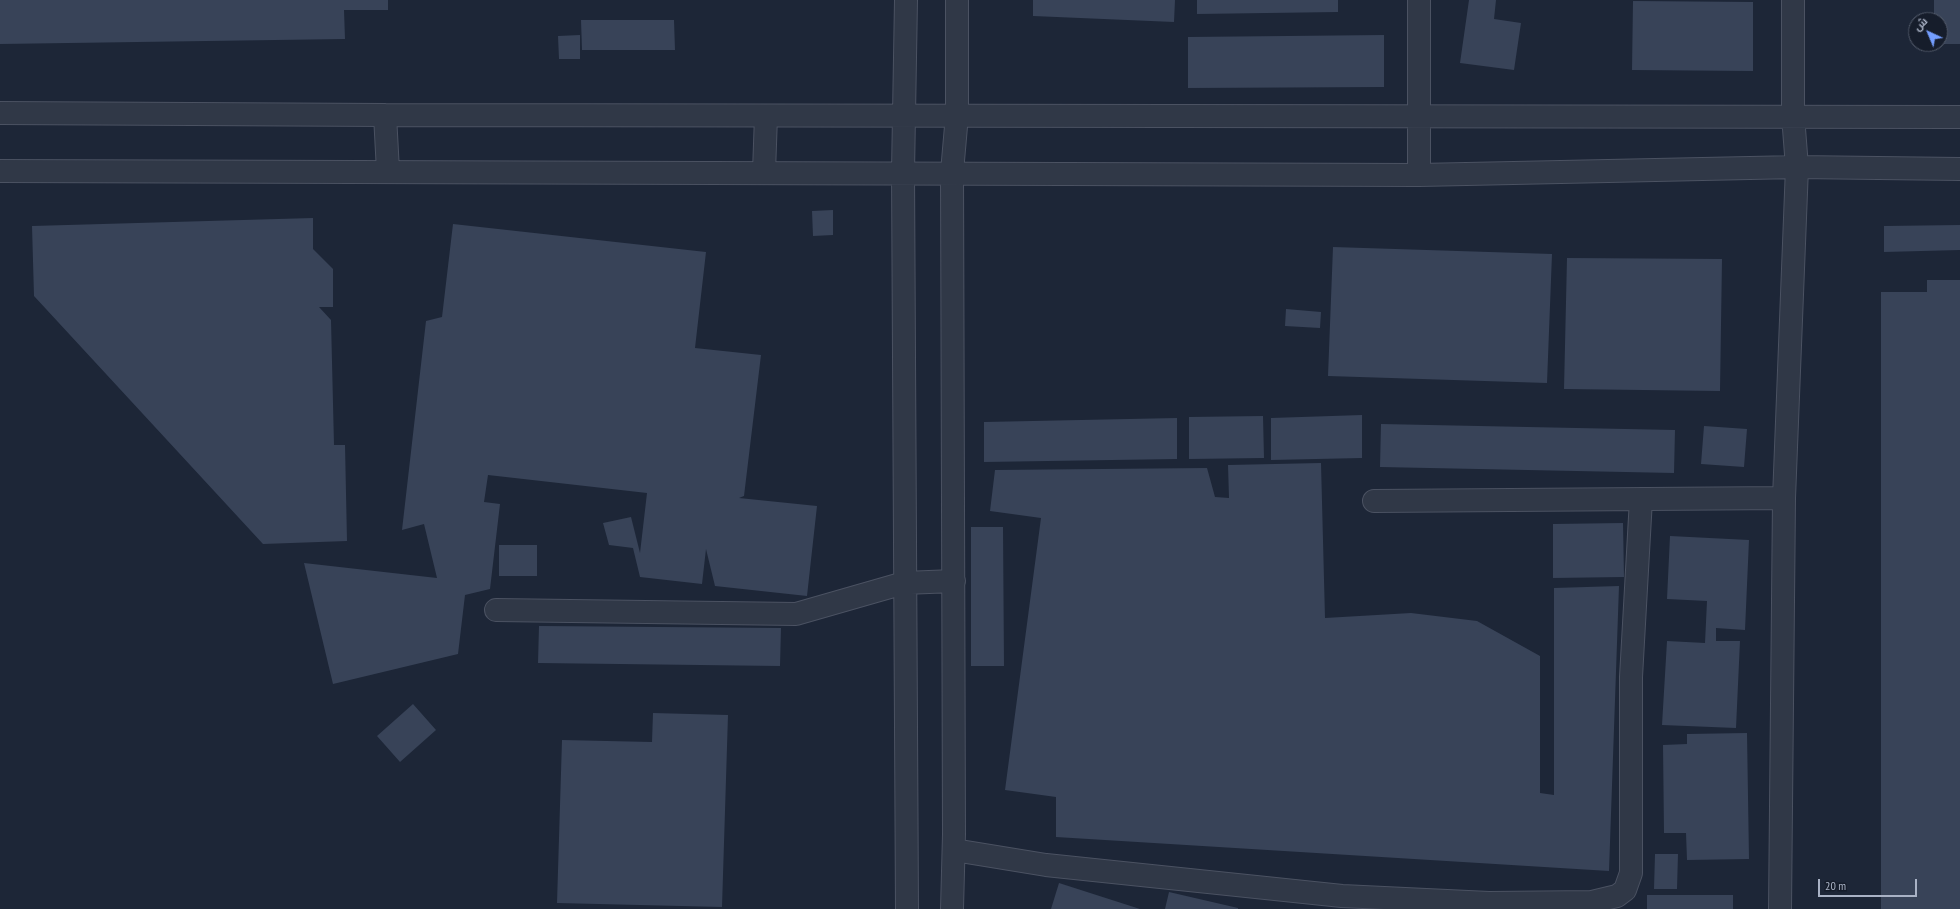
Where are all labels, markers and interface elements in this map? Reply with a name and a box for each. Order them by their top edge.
north arrow [1908,12,1948,52]
text: ش [1910,14,1930,34]
scale bar [1820,871,1919,897]
text: 20 m [1825,878,1846,893]

